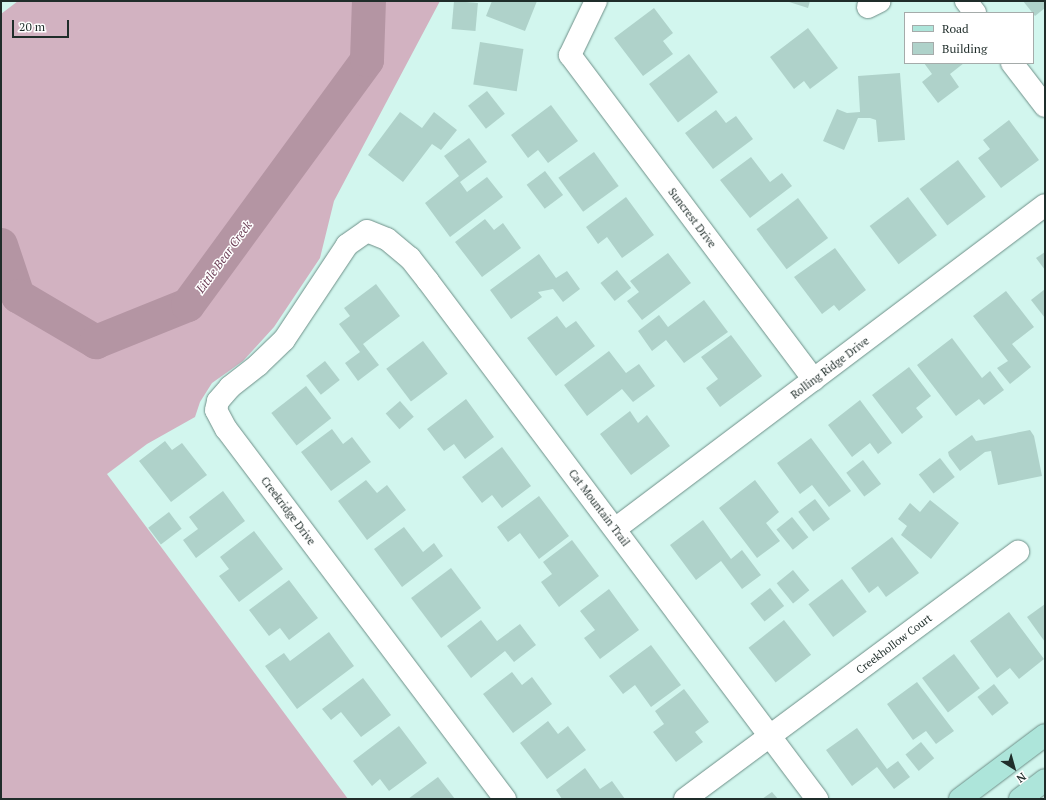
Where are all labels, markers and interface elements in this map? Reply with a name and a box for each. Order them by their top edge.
scale bar [14,12,71,38]
legend [904,12,1034,64]
text: 20 m [19,19,45,34]
text: Road [942,21,969,36]
text: Building [942,41,987,56]
street label: Suncrest Drive [665,186,719,250]
water label: Little Bear Creek [193,218,255,296]
street label: Rolling Ridge Drive [788,334,872,402]
street label: Cat Mountain Trail [566,467,632,549]
street label: Creekridge Drive [258,474,318,548]
street label: Creekhollow Court [854,611,934,677]
north arrow [994,748,1034,788]
text: N [1014,769,1029,786]

